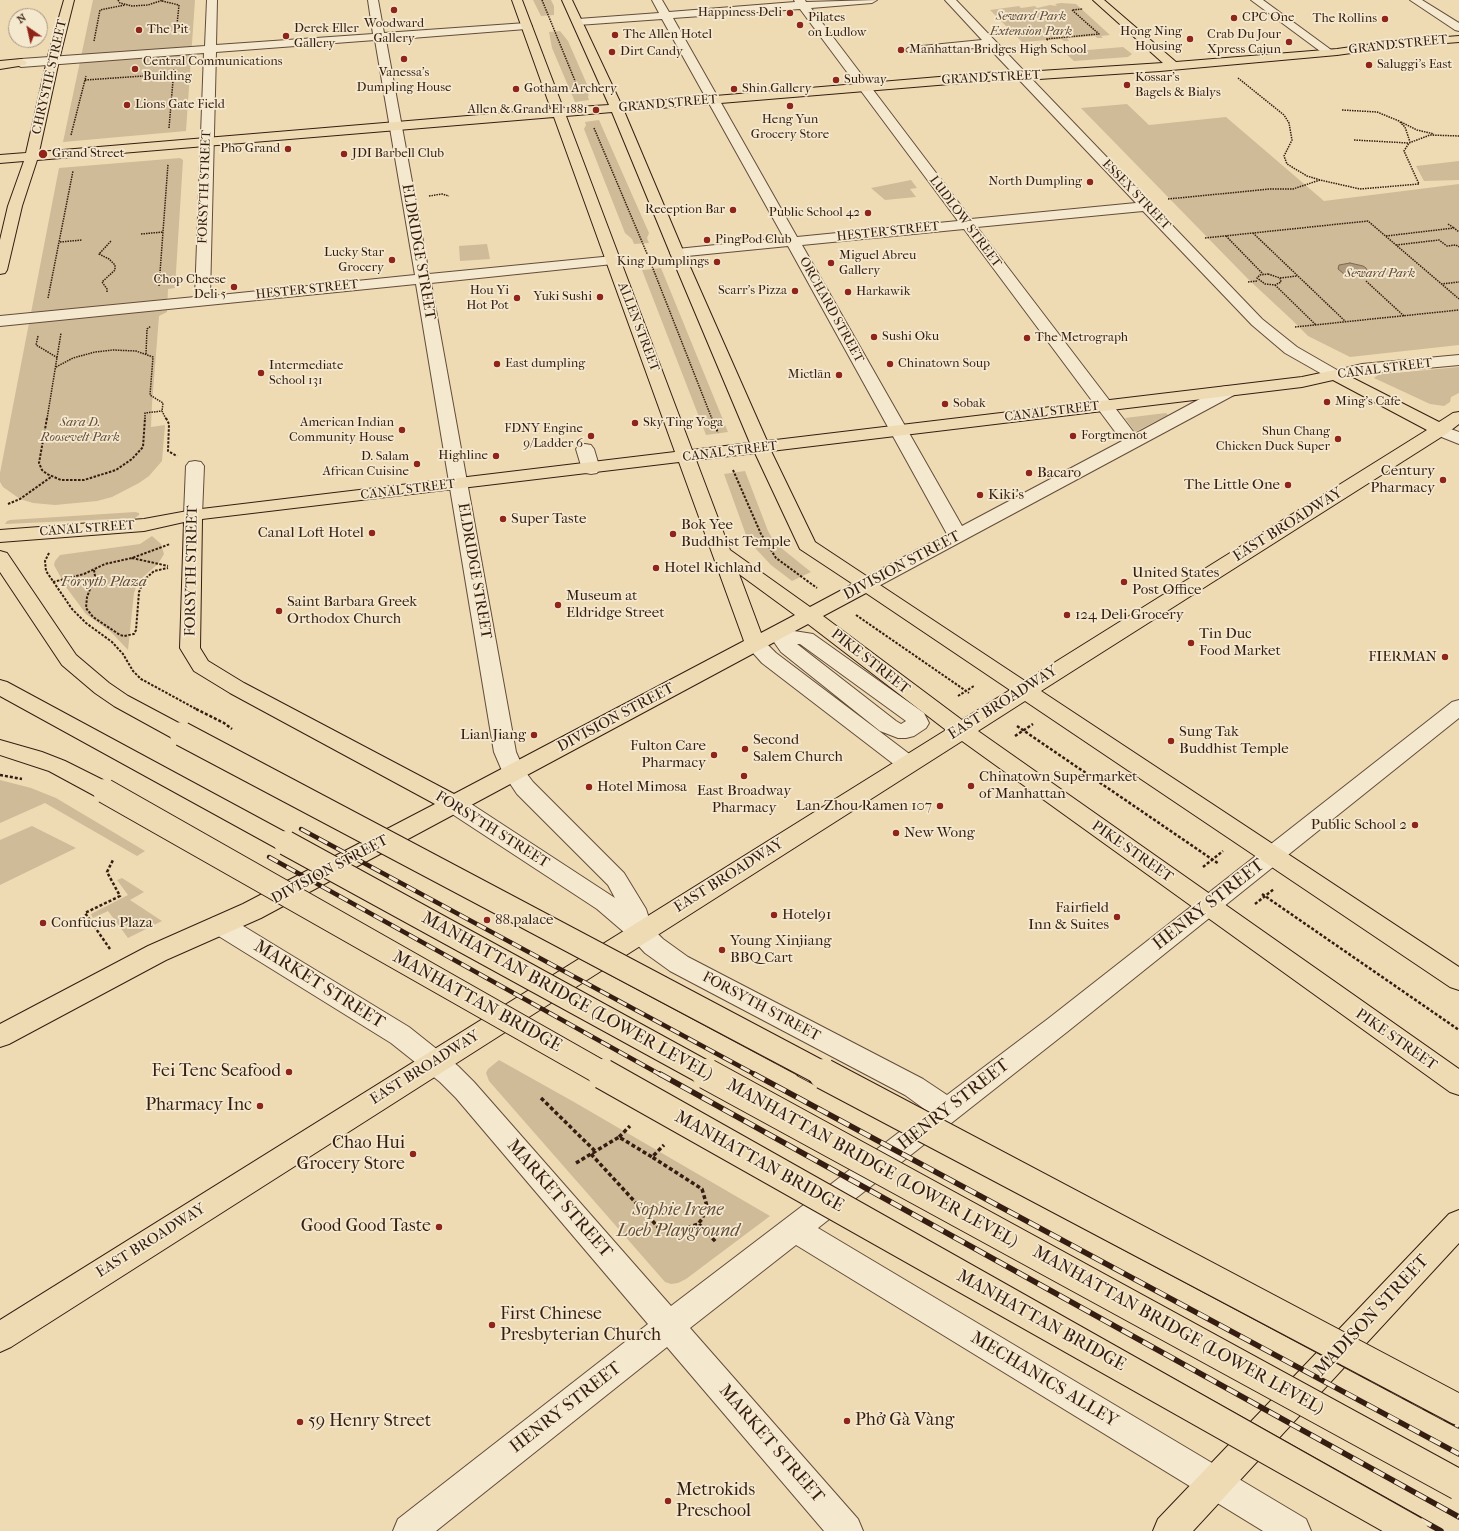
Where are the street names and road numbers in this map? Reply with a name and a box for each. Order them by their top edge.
street label: CHRYSTIE STREET [29,18,71,136]
street label: GRAND STREET [1348,32,1448,58]
street label: GRAND STREET [941,68,1041,88]
street label: GRAND STREET [618,92,718,116]
street label: FORSYTH STREET [195,130,215,244]
street label: ESSEX STREET [1099,157,1173,233]
street label: LUDLOW STREET [926,173,1004,271]
street label: ELDRIDGE STREET [397,183,439,321]
street label: HESTER STREET [836,219,940,245]
street label: ORCHARD STREET [795,254,867,366]
street label: HESTER STREET [255,277,359,303]
street label: ALLEN STREET [614,280,662,374]
street label: CANAL STREET [1337,355,1433,383]
street label: CANAL STREET [1004,398,1100,426]
street label: CANAL STREET [682,438,778,466]
street label: CANAL STREET [360,476,456,504]
street label: EAST BROADWAY [1230,484,1346,566]
street label: ELDRIDGE STREET [453,502,495,640]
street label: FORSYTH STREET [182,505,202,637]
street label: CANAL STREET [39,518,135,540]
street label: DIVISION STREET [841,528,963,604]
street label: PIKE STREET [827,626,913,698]
street label: EAST BROADWAY [945,662,1061,744]
street label: DIVISION STREET [555,680,677,756]
street label: FORSYTH STREET [432,788,552,872]
street label: PIKE STREET [1088,817,1176,887]
street label: DIVISION STREET [269,832,391,908]
street label: EAST BROADWAY [671,835,787,917]
street label: HENRY STREET [1149,855,1269,955]
street label: MANHATTAN BRIDGE (LOWER LEVEL) [418,908,716,1086]
street label: MARKET STREET [250,936,388,1034]
street label: MANHATTAN BRIDGE [389,947,565,1057]
street label: FORSYTH STREET [699,968,823,1046]
street label: PIKE STREET [1352,1005,1440,1075]
street label: EAST BROADWAY [367,1027,483,1109]
street label: HENRY STREET [894,1055,1014,1155]
street label: MANHATTAN BRIDGE (LOWER LEVEL) [723,1075,1021,1253]
street label: MANHATTAN BRIDGE [671,1107,847,1217]
street label: MARKET STREET [502,1135,616,1263]
street label: EAST BROADWAY [93,1200,209,1282]
street label: MANHATTAN BRIDGE (LOWER LEVEL) [1029,1242,1327,1420]
street label: MADISON STREET [1310,1251,1434,1381]
street label: MANHATTAN BRIDGE [953,1266,1129,1376]
street label: MECHANICS ALLEY [967,1328,1121,1432]
street label: HENRY STREET [506,1358,626,1458]
street label: MARKET STREET [714,1380,828,1508]

